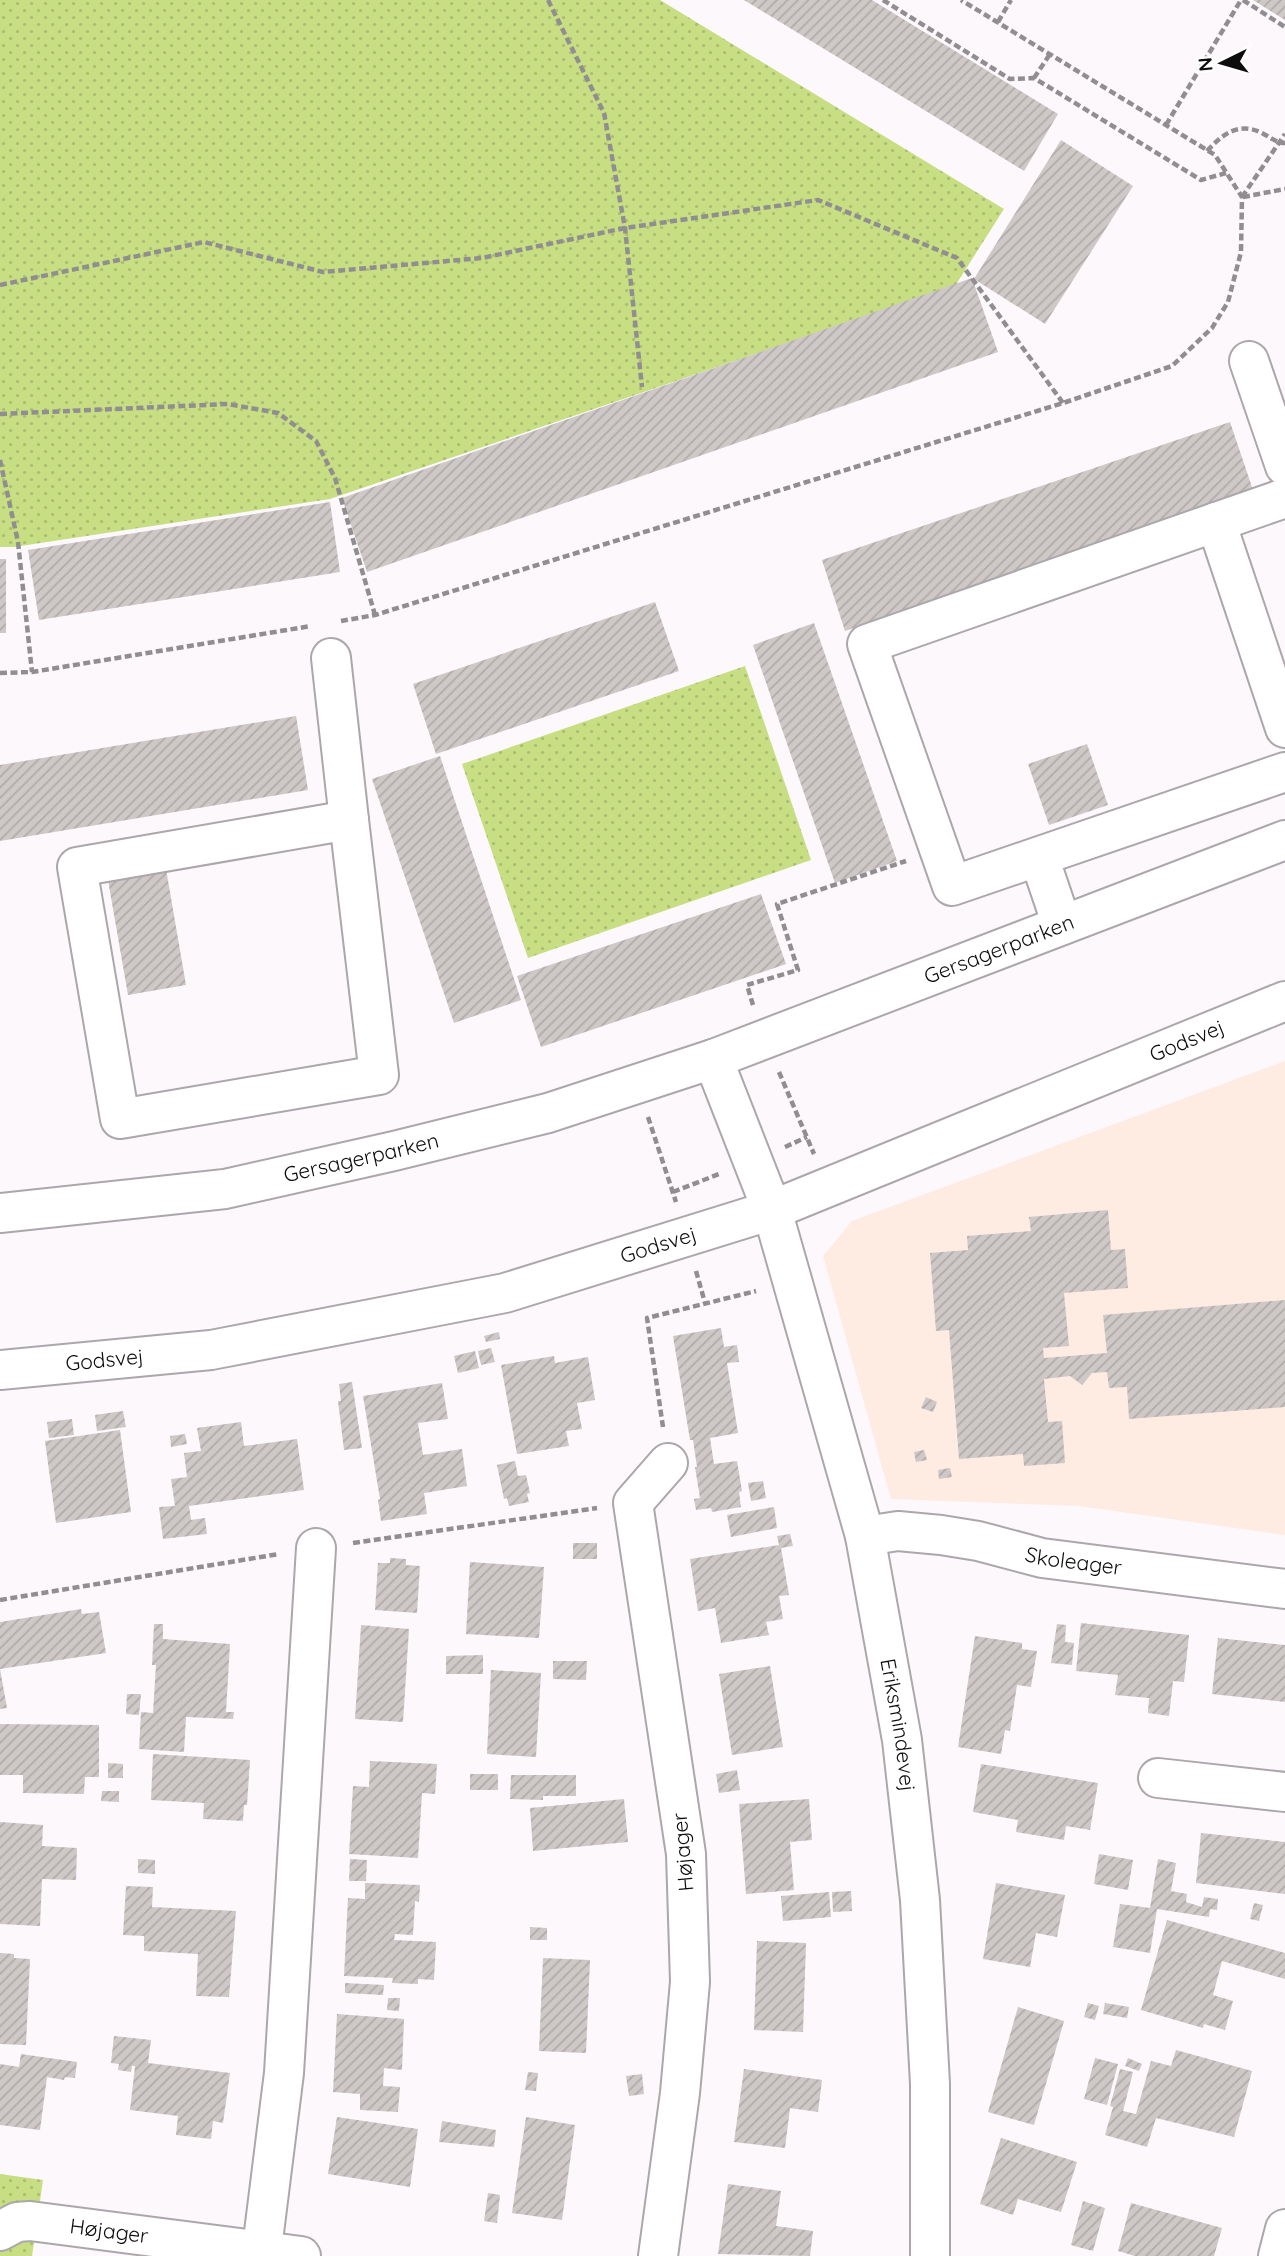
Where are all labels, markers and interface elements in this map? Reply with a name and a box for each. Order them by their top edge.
north arrow [1187,28,1257,98]
text: N [1193,56,1218,72]
street label: Gersagerparken [920,908,1077,989]
street label: Godsvej [1145,1013,1228,1067]
street label: Gersagerparken [281,1126,441,1187]
street label: Godsvej [617,1220,699,1268]
street label: Godsvej [64,1342,145,1376]
street label: Skoleager [1023,1540,1123,1580]
street label: Eriksmindevej [875,1656,922,1793]
street label: Højager [666,1812,698,1892]
street label: Højager [68,2212,150,2248]

